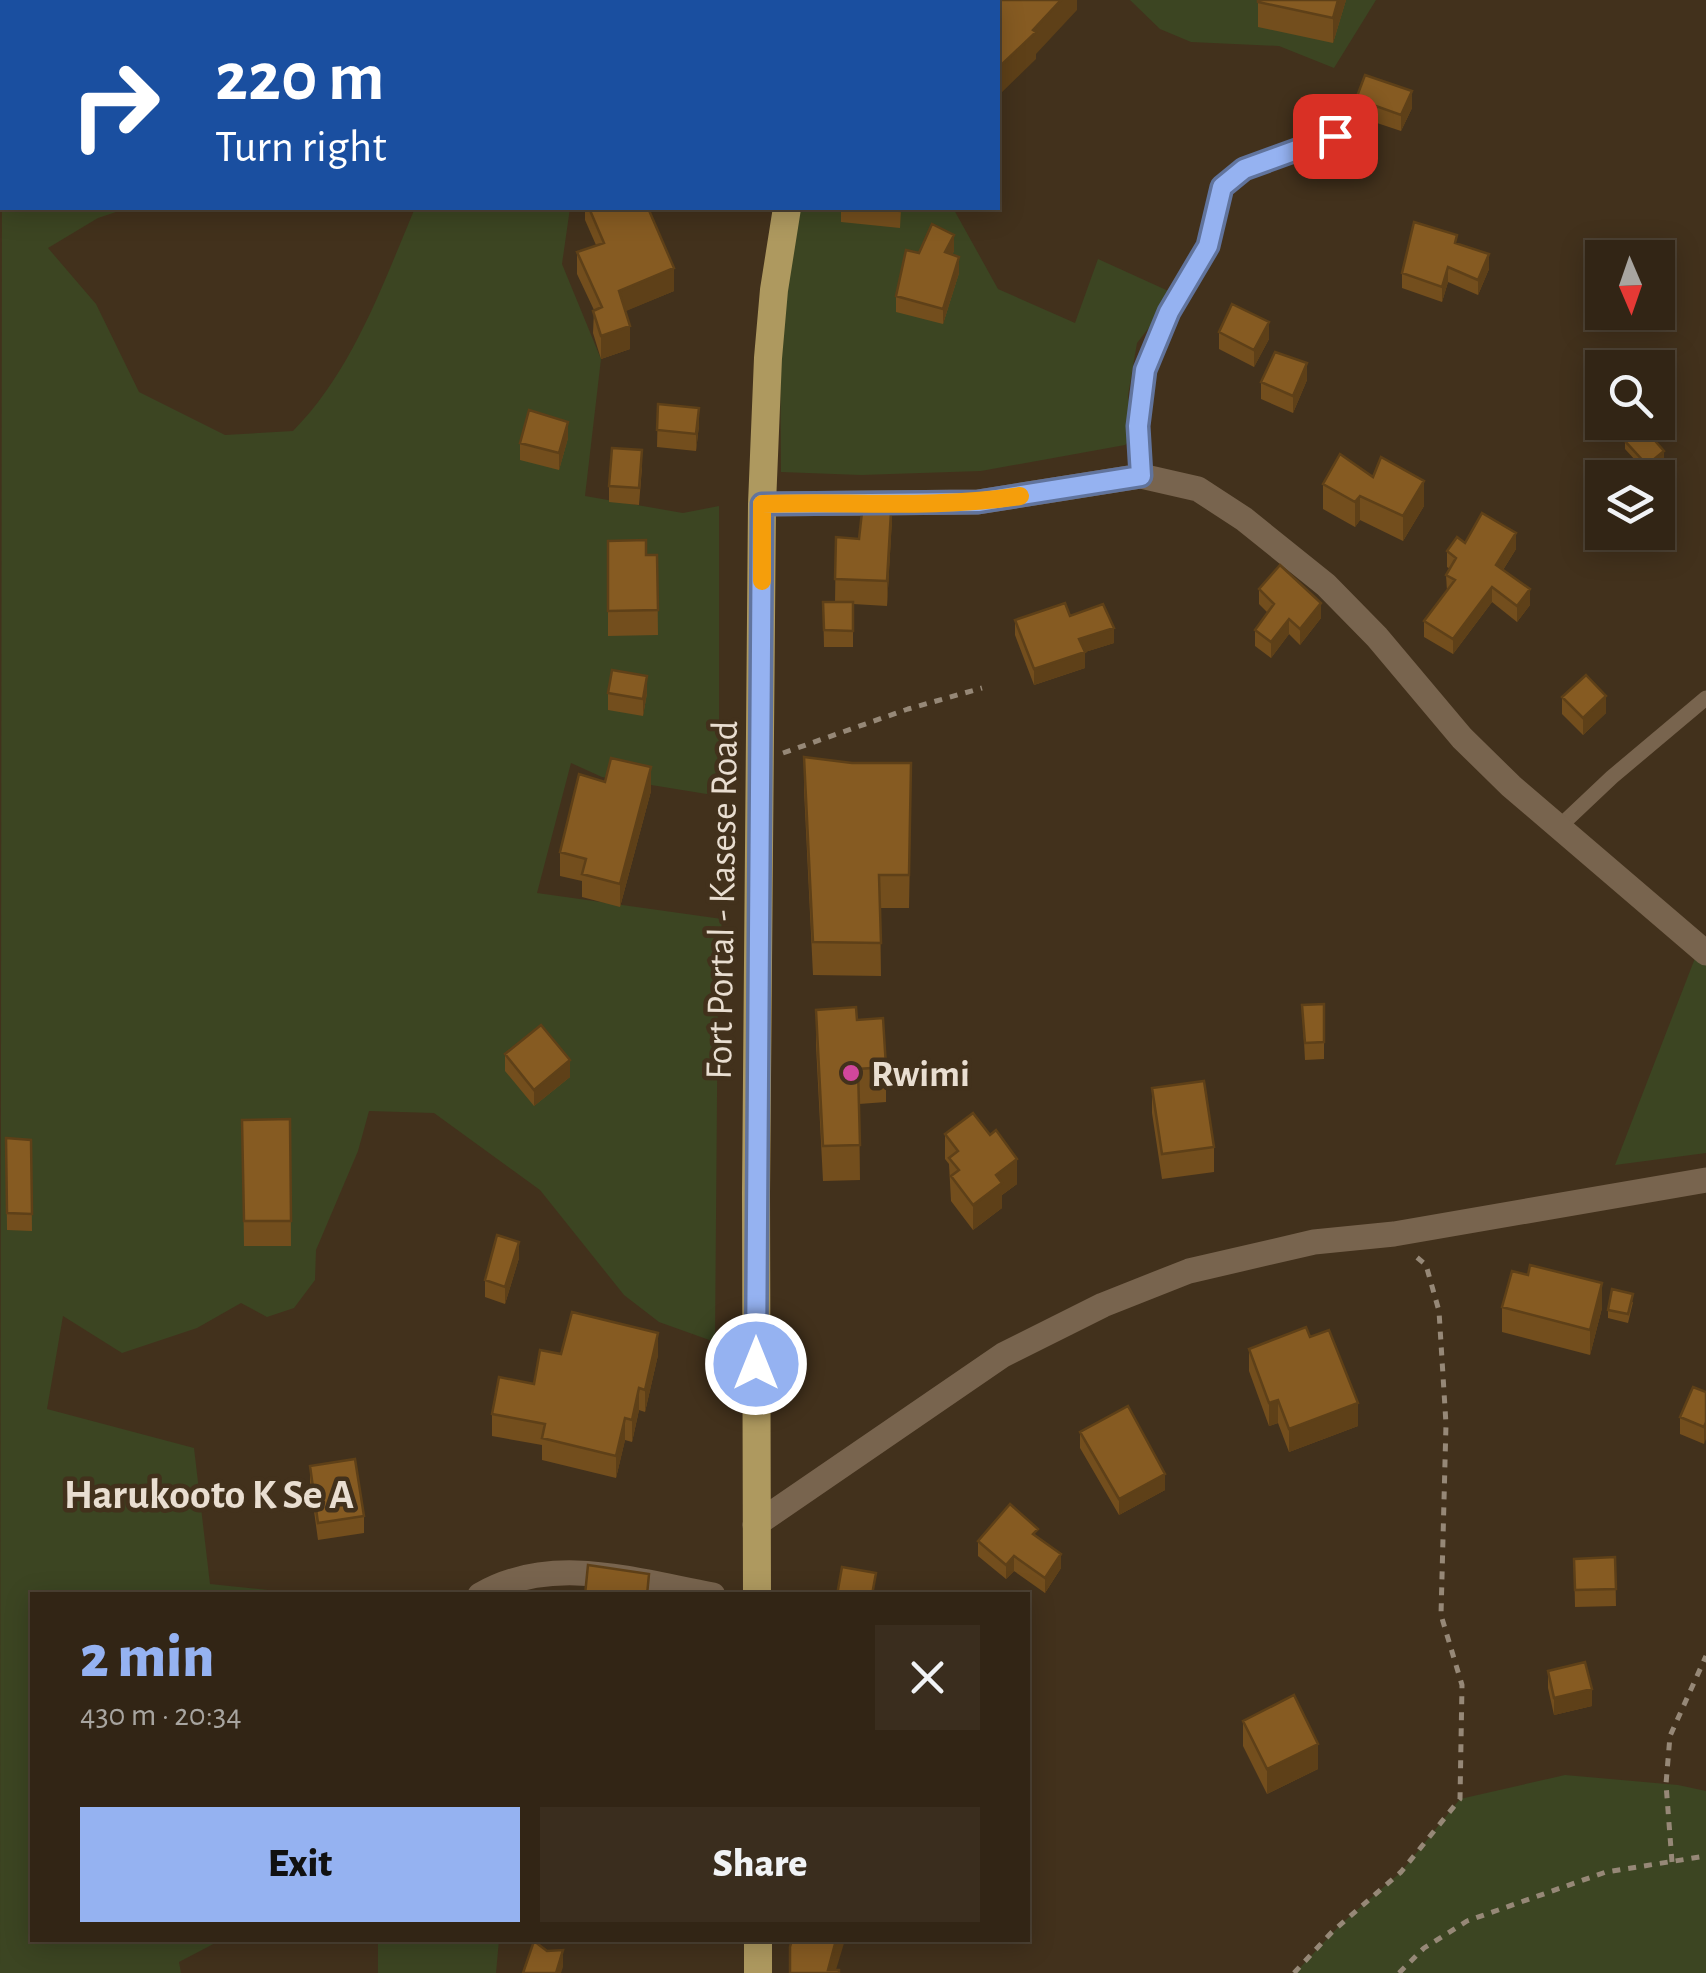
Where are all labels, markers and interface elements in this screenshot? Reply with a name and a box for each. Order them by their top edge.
icon: right [50,40,180,170]
text: 220 m [215,43,384,113]
pin [1293,94,1378,179]
icon: arrive [1308,109,1363,164]
text: Turn right [215,125,387,170]
north arrow [1585,240,1675,330]
map controls [1585,240,1675,550]
button: search [1585,350,1675,440]
button: layers [1585,460,1675,550]
street label: Fort Portal - Kasese Road [701,720,745,1080]
place label: Rwimi [871,1056,970,1094]
marker: Rwimi [840,1062,862,1084]
position arrow [704,1312,808,1416]
district label: Harukooto K Se A [64,1474,354,1516]
button: close [875,1625,980,1730]
text: 2 min [80,1628,214,1688]
text: 430 m · 20:34 [80,1699,242,1731]
button: Exit [80,1807,520,1922]
button: Share [540,1807,980,1922]

